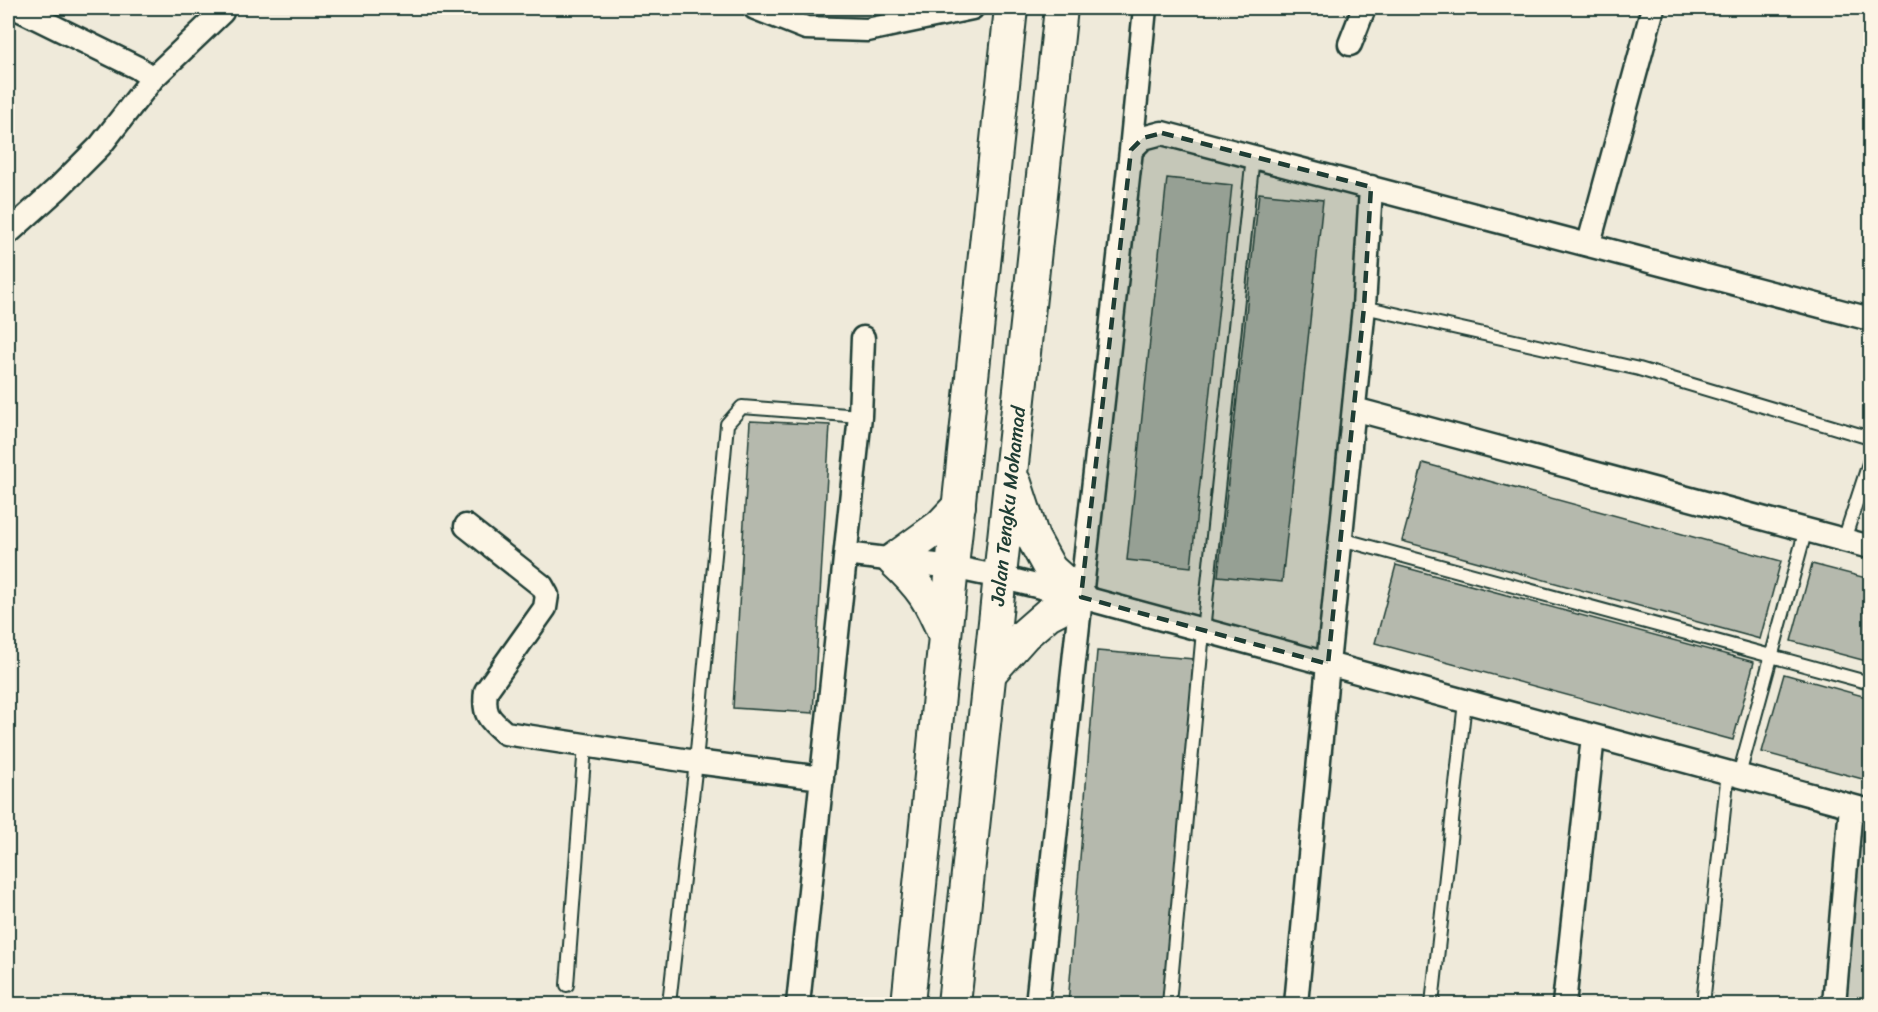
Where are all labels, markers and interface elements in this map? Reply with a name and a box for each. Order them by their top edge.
street label: Jalan Tengku Mohamad [980,403,1036,608]

